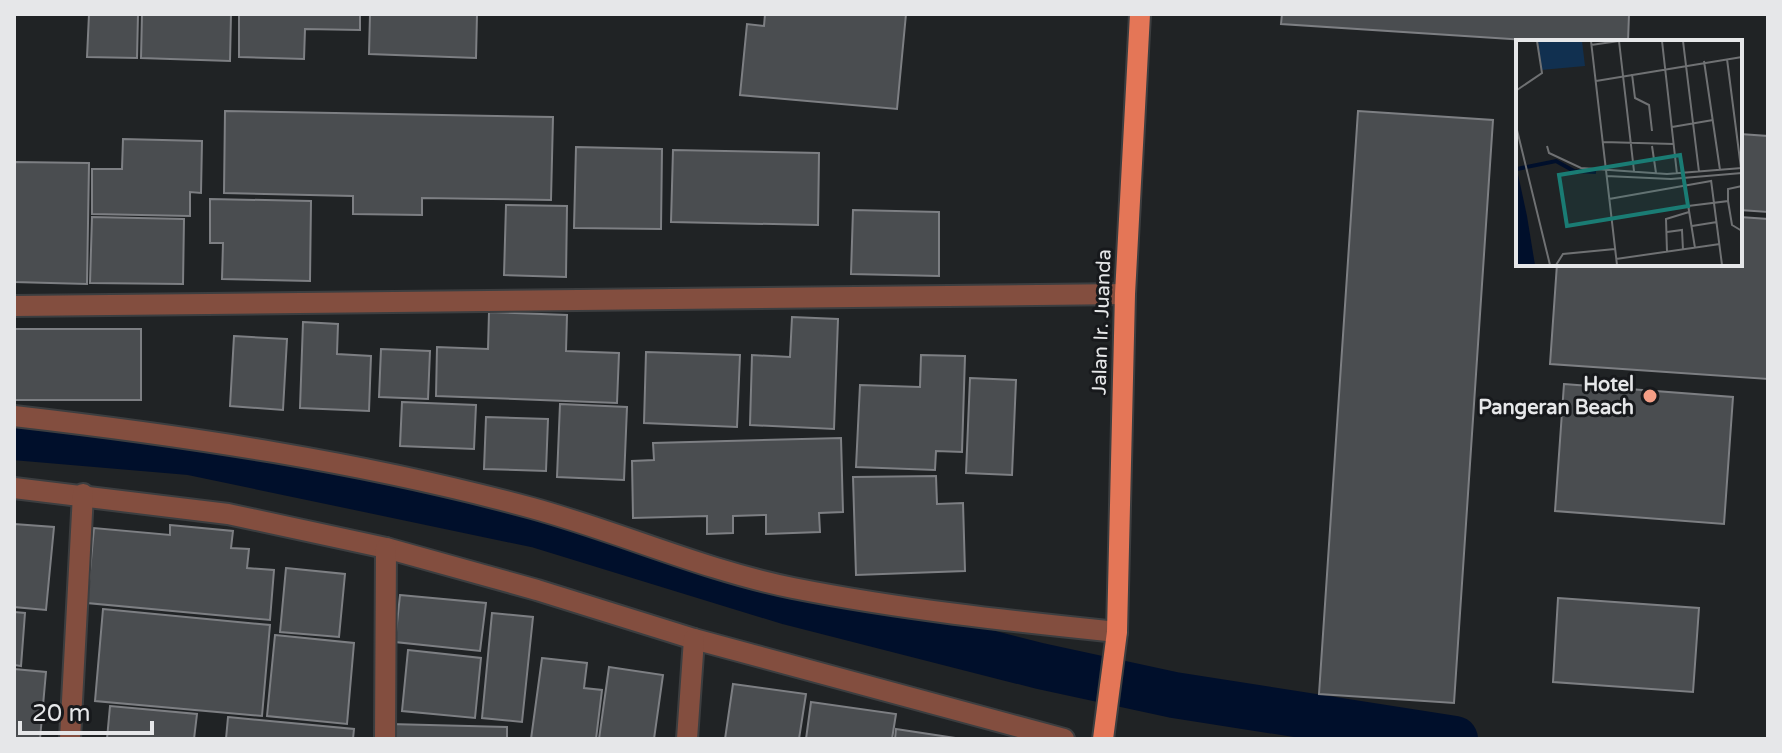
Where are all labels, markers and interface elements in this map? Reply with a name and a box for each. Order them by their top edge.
inset map [1516,40,1742,266]
street label: Jalan Ir. Juanda [1087,249,1117,395]
place label: Hotel Pangeran Beach [1478,373,1634,420]
marker: Hotel Pangeran Beach [1641,387,1659,405]
scale bar [20,685,152,735]
text: 20 m [32,699,90,728]

